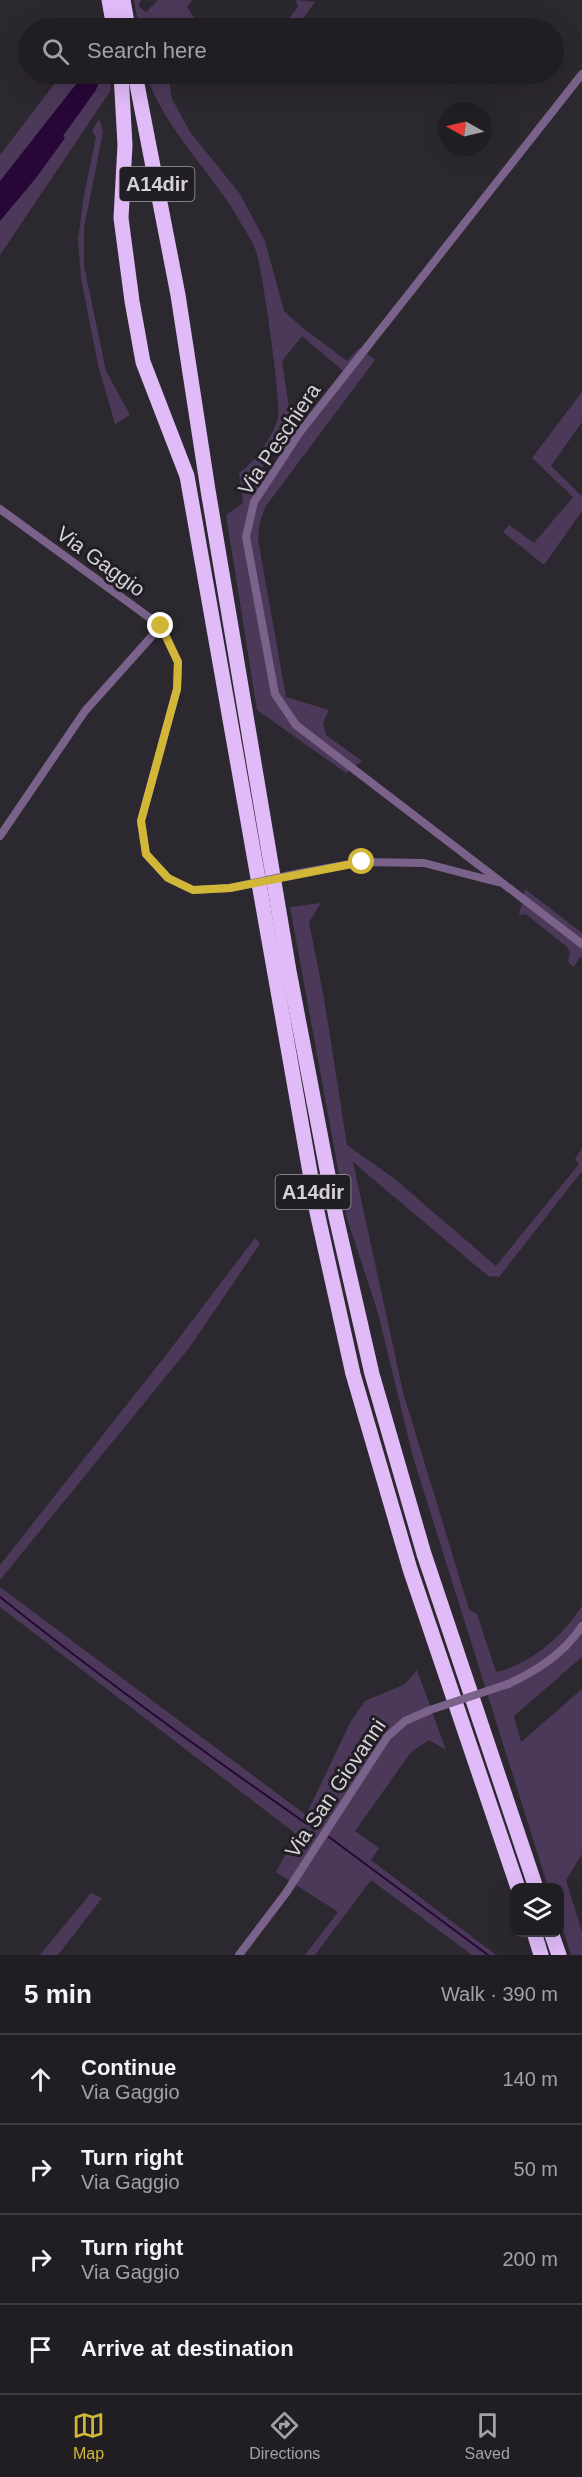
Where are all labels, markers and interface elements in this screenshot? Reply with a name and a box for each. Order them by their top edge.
search box [18,18,564,84]
icon: search [39,35,72,68]
text: Search here [87,38,207,63]
north arrow [438,102,492,156]
road number: A14dir [120,167,195,201]
street label: Via Peschiera [233,379,325,499]
street label: Via Gaggio [52,521,150,601]
route end [147,612,173,638]
route start [348,848,374,874]
road number: A14dir [276,1175,350,1209]
street label: Via San Giovanni [280,1714,390,1862]
map controls [510,1883,564,1937]
button: layers [510,1883,564,1937]
text: 5 min [24,1979,92,2009]
text: Walk · 390 m [441,1983,558,2005]
text: Continue [81,2055,176,2080]
icon: ahead [24,2063,57,2096]
text: 140 m [502,2068,558,2090]
text: Via Gaggio [81,2081,180,2103]
text: Turn right [81,2145,183,2170]
icon: right [24,2153,57,2186]
text: 50 m [514,2158,558,2180]
text: Via Gaggio [81,2171,180,2193]
text: Turn right [81,2235,183,2260]
icon: right [24,2243,57,2276]
text: 200 m [502,2248,558,2270]
text: Via Gaggio [81,2261,180,2283]
icon: arrive [24,2333,57,2366]
text: Arrive at destination [81,2336,294,2361]
tab: Map [72,2409,105,2463]
tab: Directions [249,2409,320,2463]
tab: Saved [465,2409,510,2463]

